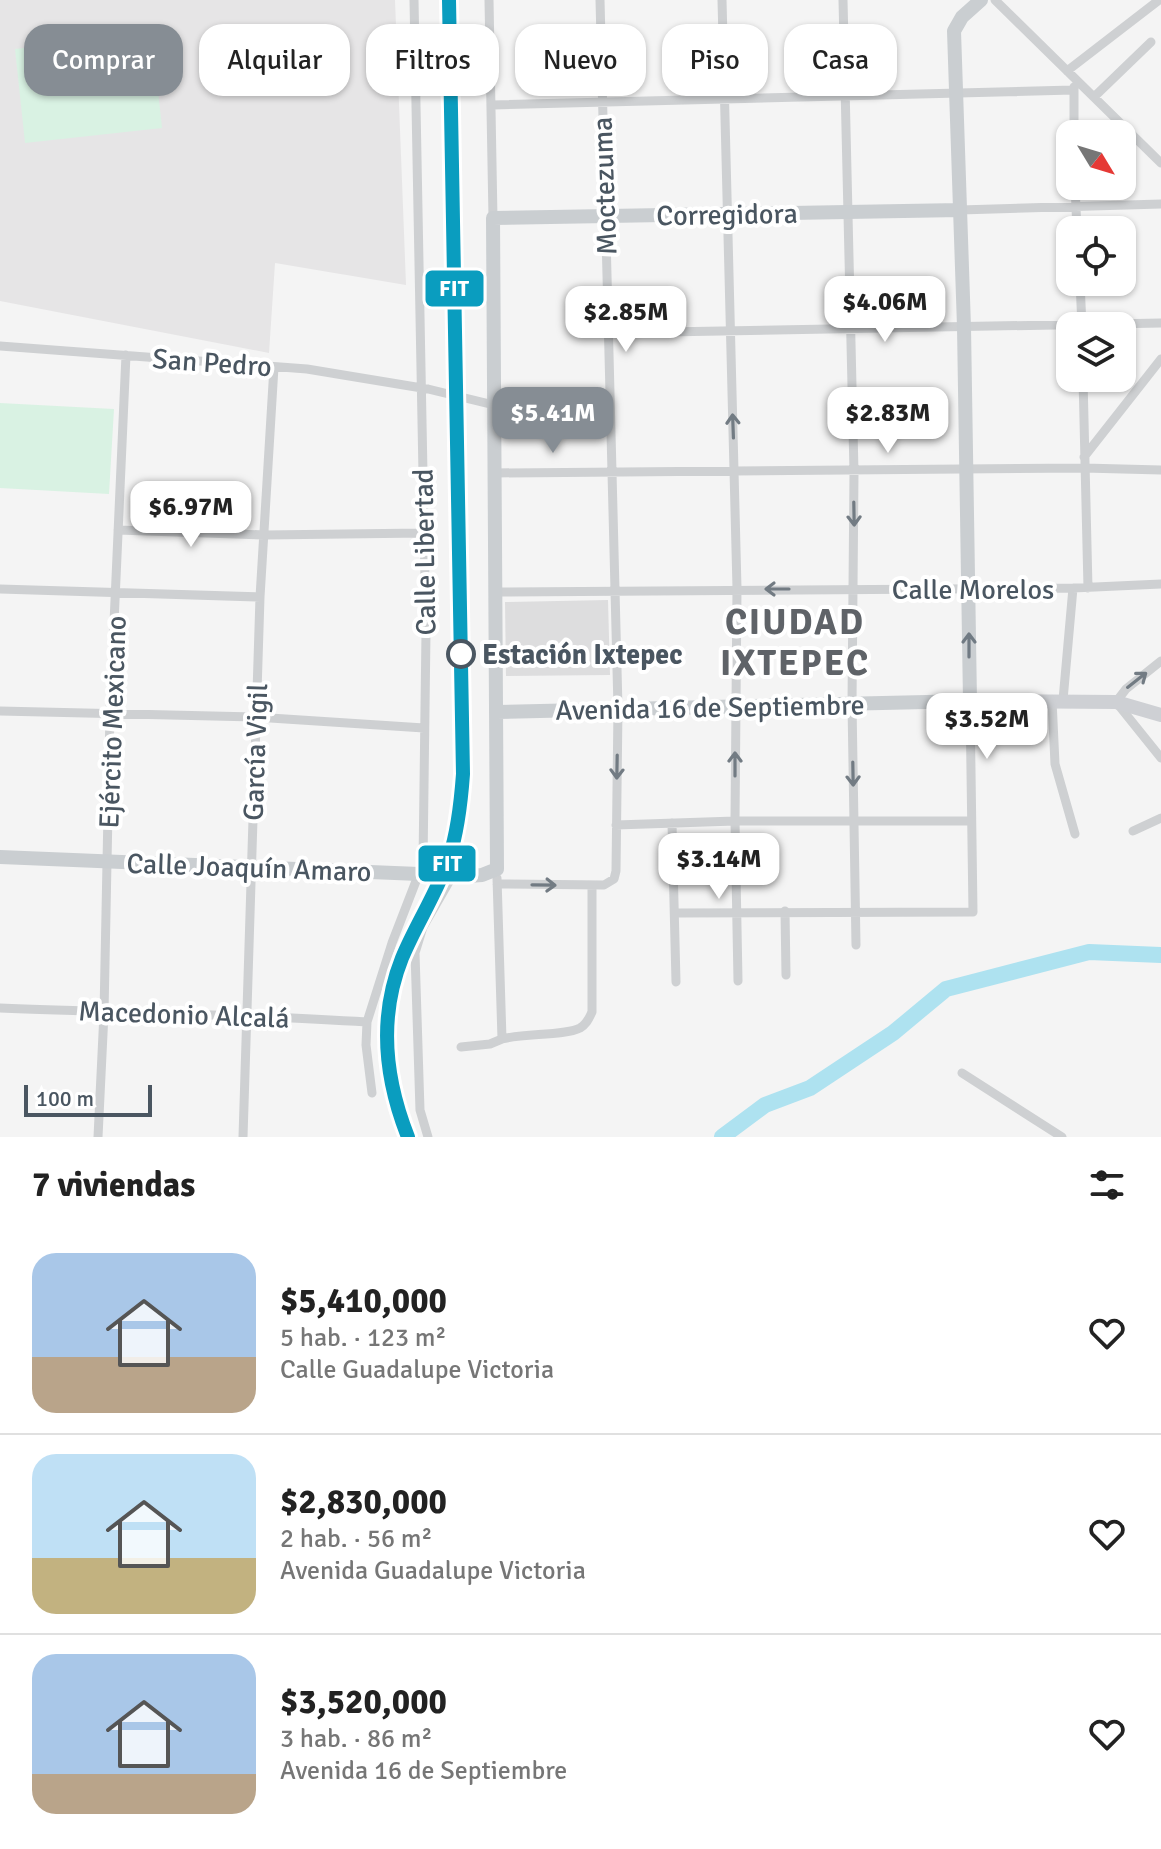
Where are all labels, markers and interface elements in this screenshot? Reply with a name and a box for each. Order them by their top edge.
chip: Comprar [24,24,183,96]
chip: Alquilar [199,24,350,96]
chip: Filtros [366,24,499,96]
chip: Nuevo [515,24,646,96]
chip: Piso [662,24,768,96]
chip: Casa [784,24,897,96]
street label: Moctezuma [586,116,624,256]
north arrow [1056,120,1136,200]
map controls [1056,120,1136,392]
street label: Corregidora [656,197,798,233]
button: locate [1056,216,1136,296]
line badge: FIT [424,269,485,308]
text: FIT [439,275,470,302]
pin: $4.06M [820,276,950,344]
pin: $2.85M [561,286,691,354]
text: $4.06M [842,286,928,318]
text: $2.85M [583,296,669,328]
button: layers [1056,312,1136,392]
street label: San Pedro [151,342,273,384]
pin: $5.41M [488,387,618,455]
pin: $2.83M [823,387,953,455]
text: $5.41M [510,397,596,429]
text: $2.83M [845,397,931,429]
one-way arrow [725,413,740,440]
street label: Calle Libertad [407,468,443,636]
pin: $6.97M [126,481,256,549]
text: $6.97M [148,491,234,523]
one-way arrow [847,500,862,527]
street label: Calle Morelos [892,573,1054,607]
one-way arrow [764,581,791,597]
district label: CIUDAD IXTEPEC [720,600,870,686]
street label: Ejército Mexicano [92,615,134,829]
one-way arrow [961,632,977,659]
place label: Estación Ixtepec [482,638,683,672]
marker: Estación Ixtepec [447,640,475,668]
one-way arrow [1126,672,1147,689]
street label: García Vigil [237,683,275,821]
street label: Avenida 16 de Septiembre [555,688,865,728]
pin: $3.52M [922,693,1052,761]
text: $3.52M [944,703,1030,735]
one-way arrow [727,751,743,778]
one-way arrow [610,753,625,780]
one-way arrow [845,760,861,787]
pin: $3.14M [654,833,784,901]
text: $3.14M [676,843,762,875]
line badge: FIT [417,844,477,883]
street label: Calle Joaquín Amaro [126,847,372,889]
text: FIT [432,850,463,877]
one-way arrow [530,877,557,892]
street label: Macedonio Alcalá [78,994,290,1036]
scale bar [24,1081,152,1117]
text: 100 m [36,1085,94,1112]
icon: filters [1085,1163,1129,1207]
text: 7 viviendas [32,1164,195,1206]
text: $5,410,000 [280,1280,447,1322]
icon: home [96,1285,192,1381]
icon: heart [1085,1311,1129,1355]
text: 5 hab. · 123 m² [280,1322,447,1354]
text: Calle Guadalupe Victoria [280,1354,554,1386]
text: $2,830,000 [280,1481,447,1523]
icon: home [96,1486,192,1582]
icon: heart [1085,1512,1129,1556]
text: 2 hab. · 56 m² [280,1523,432,1555]
text: Avenida Guadalupe Victoria [280,1555,586,1587]
text: $3,520,000 [280,1681,447,1723]
icon: home [96,1686,192,1782]
icon: heart [1085,1712,1129,1756]
text: 3 hab. · 86 m² [280,1723,432,1755]
text: Avenida 16 de Septiembre [280,1755,567,1787]

